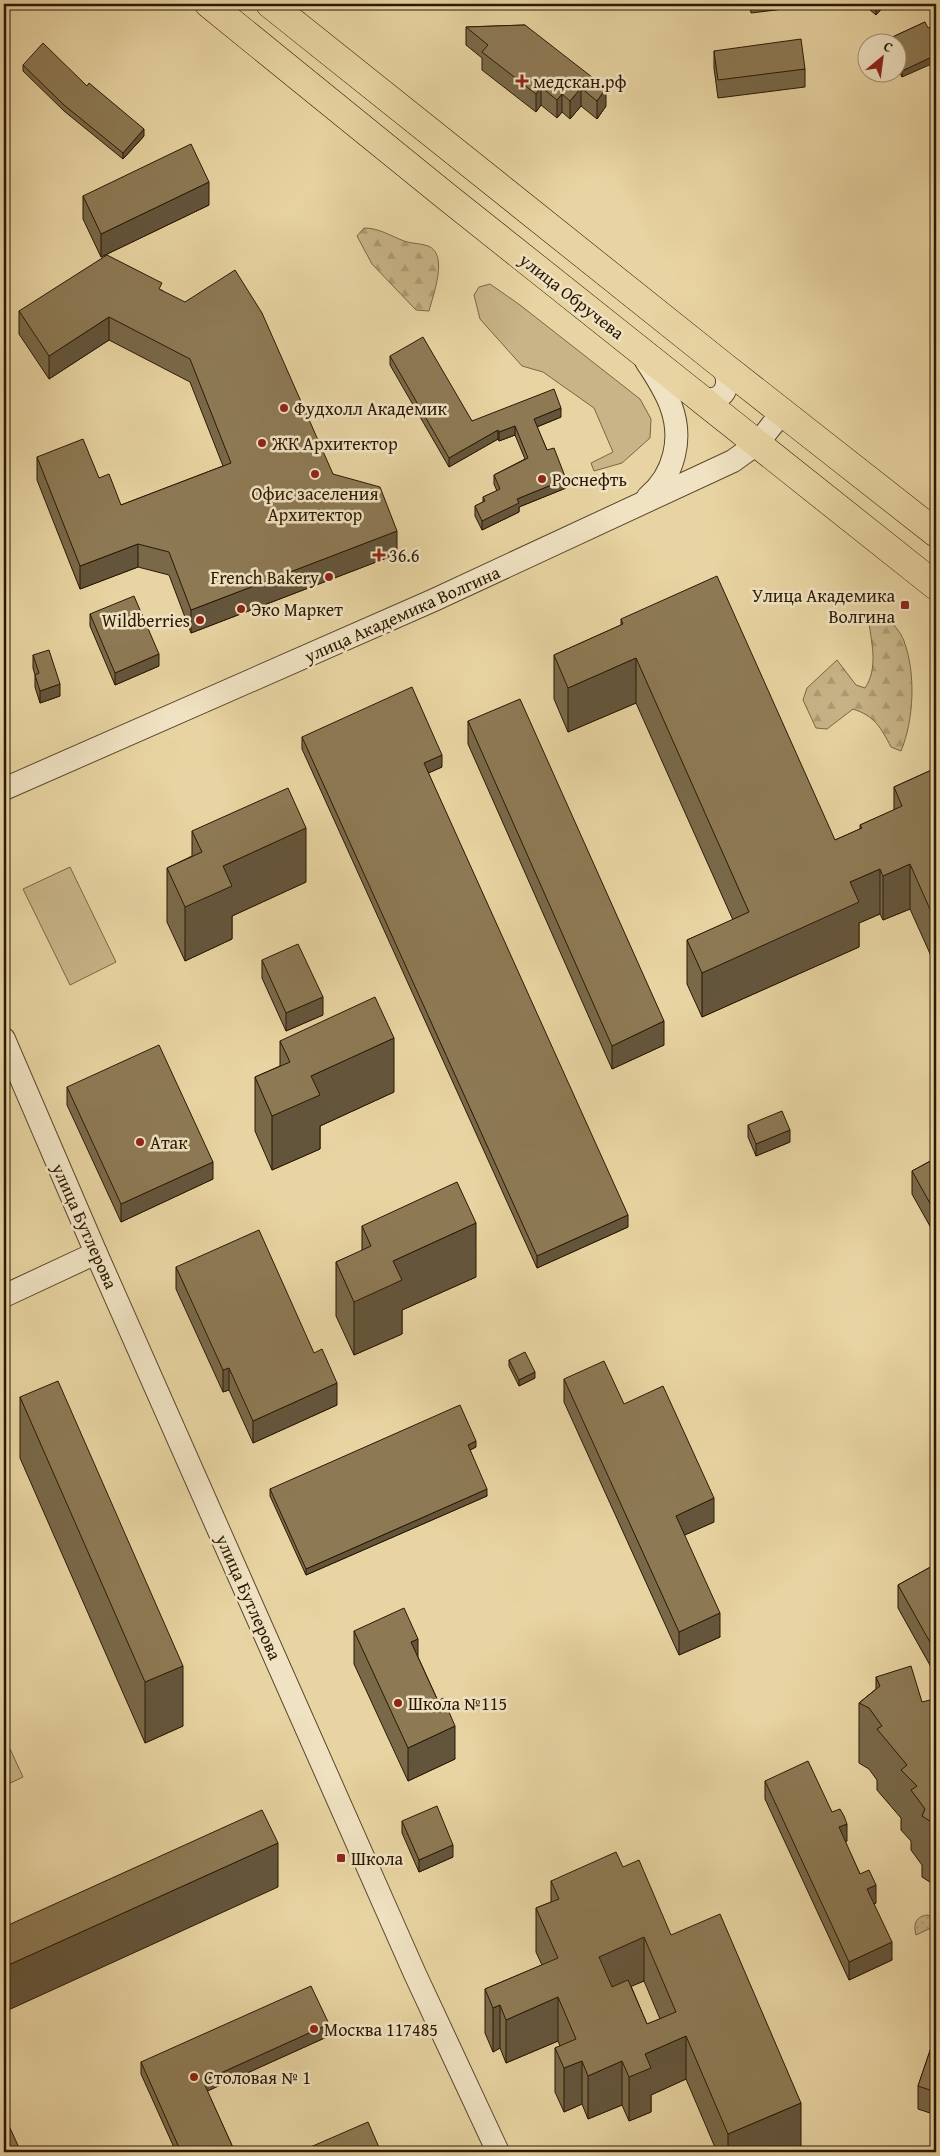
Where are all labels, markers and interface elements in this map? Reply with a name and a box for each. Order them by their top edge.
north arrow [858,32,908,82]
text: С [880,36,897,57]
place label: медскан.рф [533,68,627,95]
marker: медскан.рф [515,74,529,88]
street label: улица Обручева [513,246,631,346]
place label: Фудхолл Академик [294,395,447,422]
marker: Фудхолл Академик [278,402,290,414]
place label: ЖК Архитектор [271,430,398,457]
marker: ЖК Архитектор [256,437,268,449]
place label: Роснефть [552,466,627,493]
marker: Офис заселения Архитектор [309,468,321,480]
marker: Роснефть [536,473,548,485]
place label: Офис заселения Архитектор [251,480,379,528]
place label: 36.6 [389,542,419,569]
marker: 36.6 [373,549,385,561]
street label: улица Академика Волгина [299,558,505,670]
place label: French Bakery [210,564,319,591]
marker: French Bakery [323,571,335,583]
place label: Улица Академика Волгина [752,582,895,630]
place label: Эко Маркет [251,596,343,623]
marker: Улица Академика Волгина [899,599,911,611]
marker: Эко Маркет [235,603,247,615]
place label: Wildberries [102,607,190,634]
marker: Wildberries [194,614,206,626]
place label: Атак [150,1129,188,1156]
marker: Атак [134,1136,146,1148]
street label: улица Бутлерова [45,1158,125,1294]
street label: улица Бутлерова [209,1529,289,1665]
place label: Школа №115 [408,1690,507,1717]
marker: Школа №115 [392,1697,404,1709]
place label: Школа [351,1845,404,1872]
marker: Школа [335,1852,347,1864]
place label: Москва 117485 [324,2016,438,2043]
marker: Москва 117485 [308,2023,320,2035]
place label: Столовая № 1 [204,2064,311,2091]
marker: Столовая № 1 [188,2071,200,2083]

